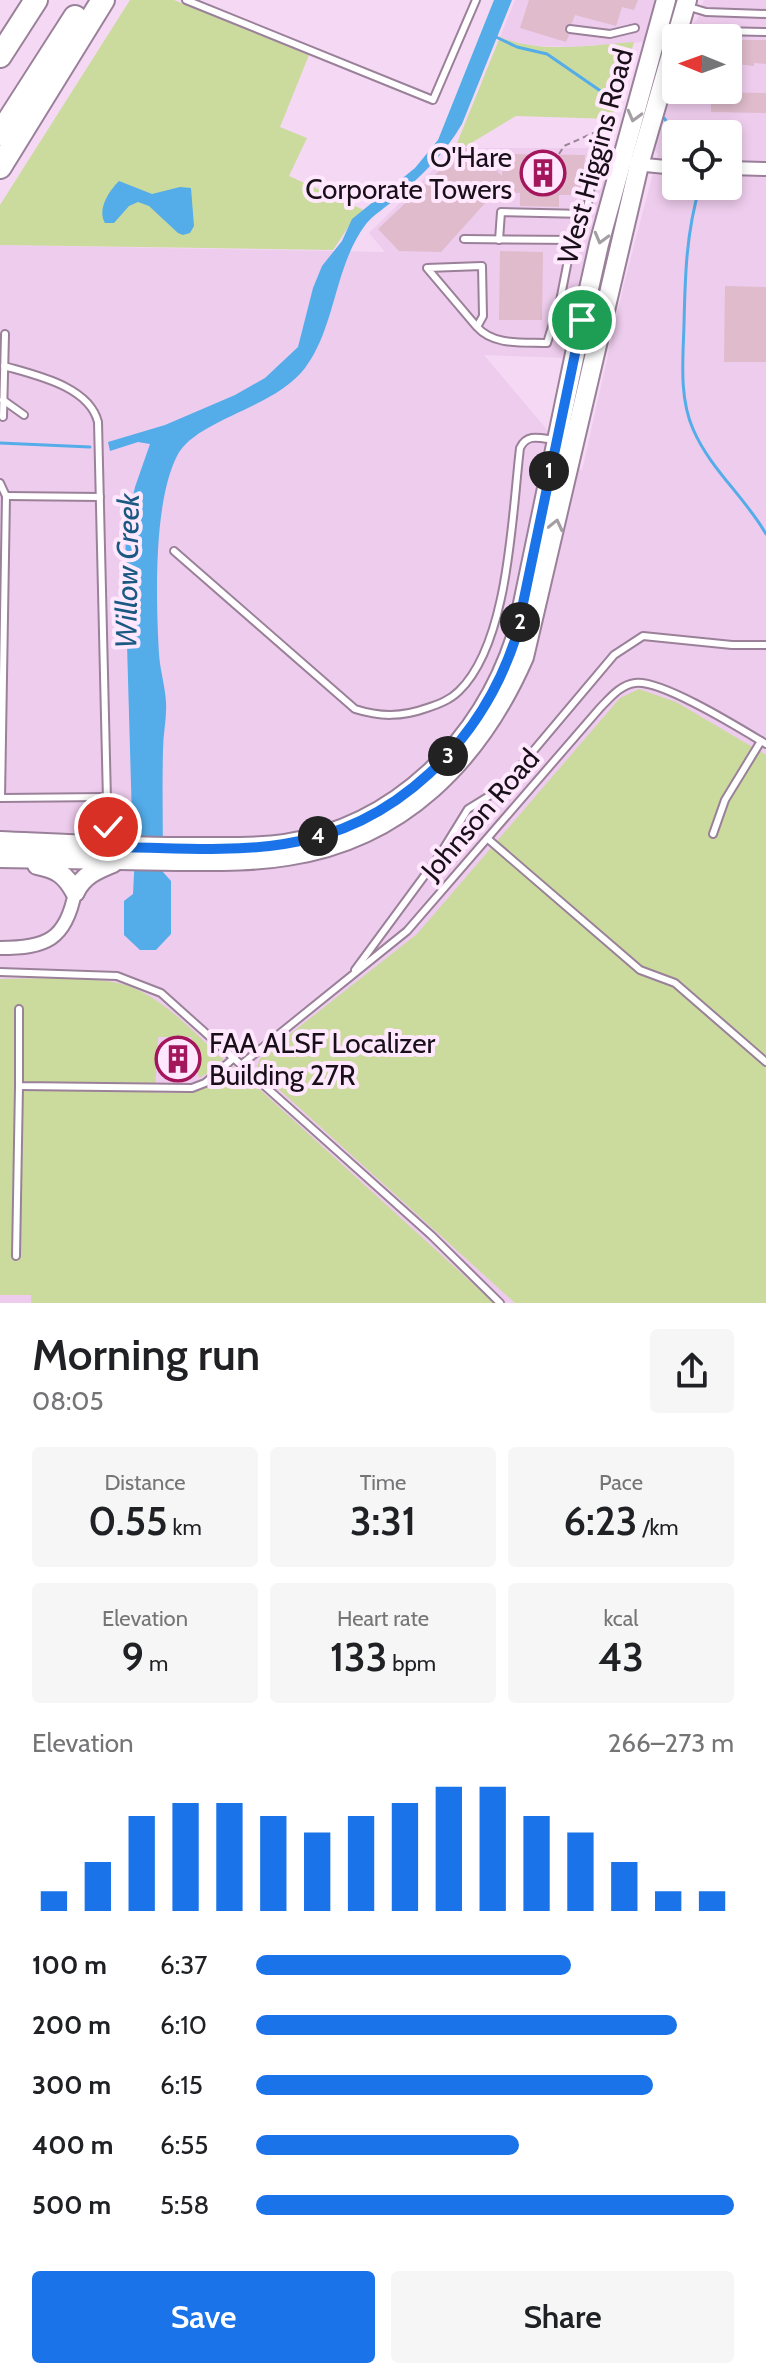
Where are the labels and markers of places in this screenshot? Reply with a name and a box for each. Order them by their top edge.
place label: O'Hare Corporate Towers [305,140,512,206]
building icon: O'Hare Corporate Towers [519,149,567,197]
pin [548,286,616,354]
pin: 1 [529,451,569,491]
pin: 2 [500,602,540,642]
pin: 3 [428,736,468,776]
pin [74,793,142,861]
pin: 4 [298,816,338,856]
place label: FAA ALSF Localizer Building 27R [209,1026,436,1092]
building icon: FAA ALSF Localizer Building 27R [154,1035,202,1083]

